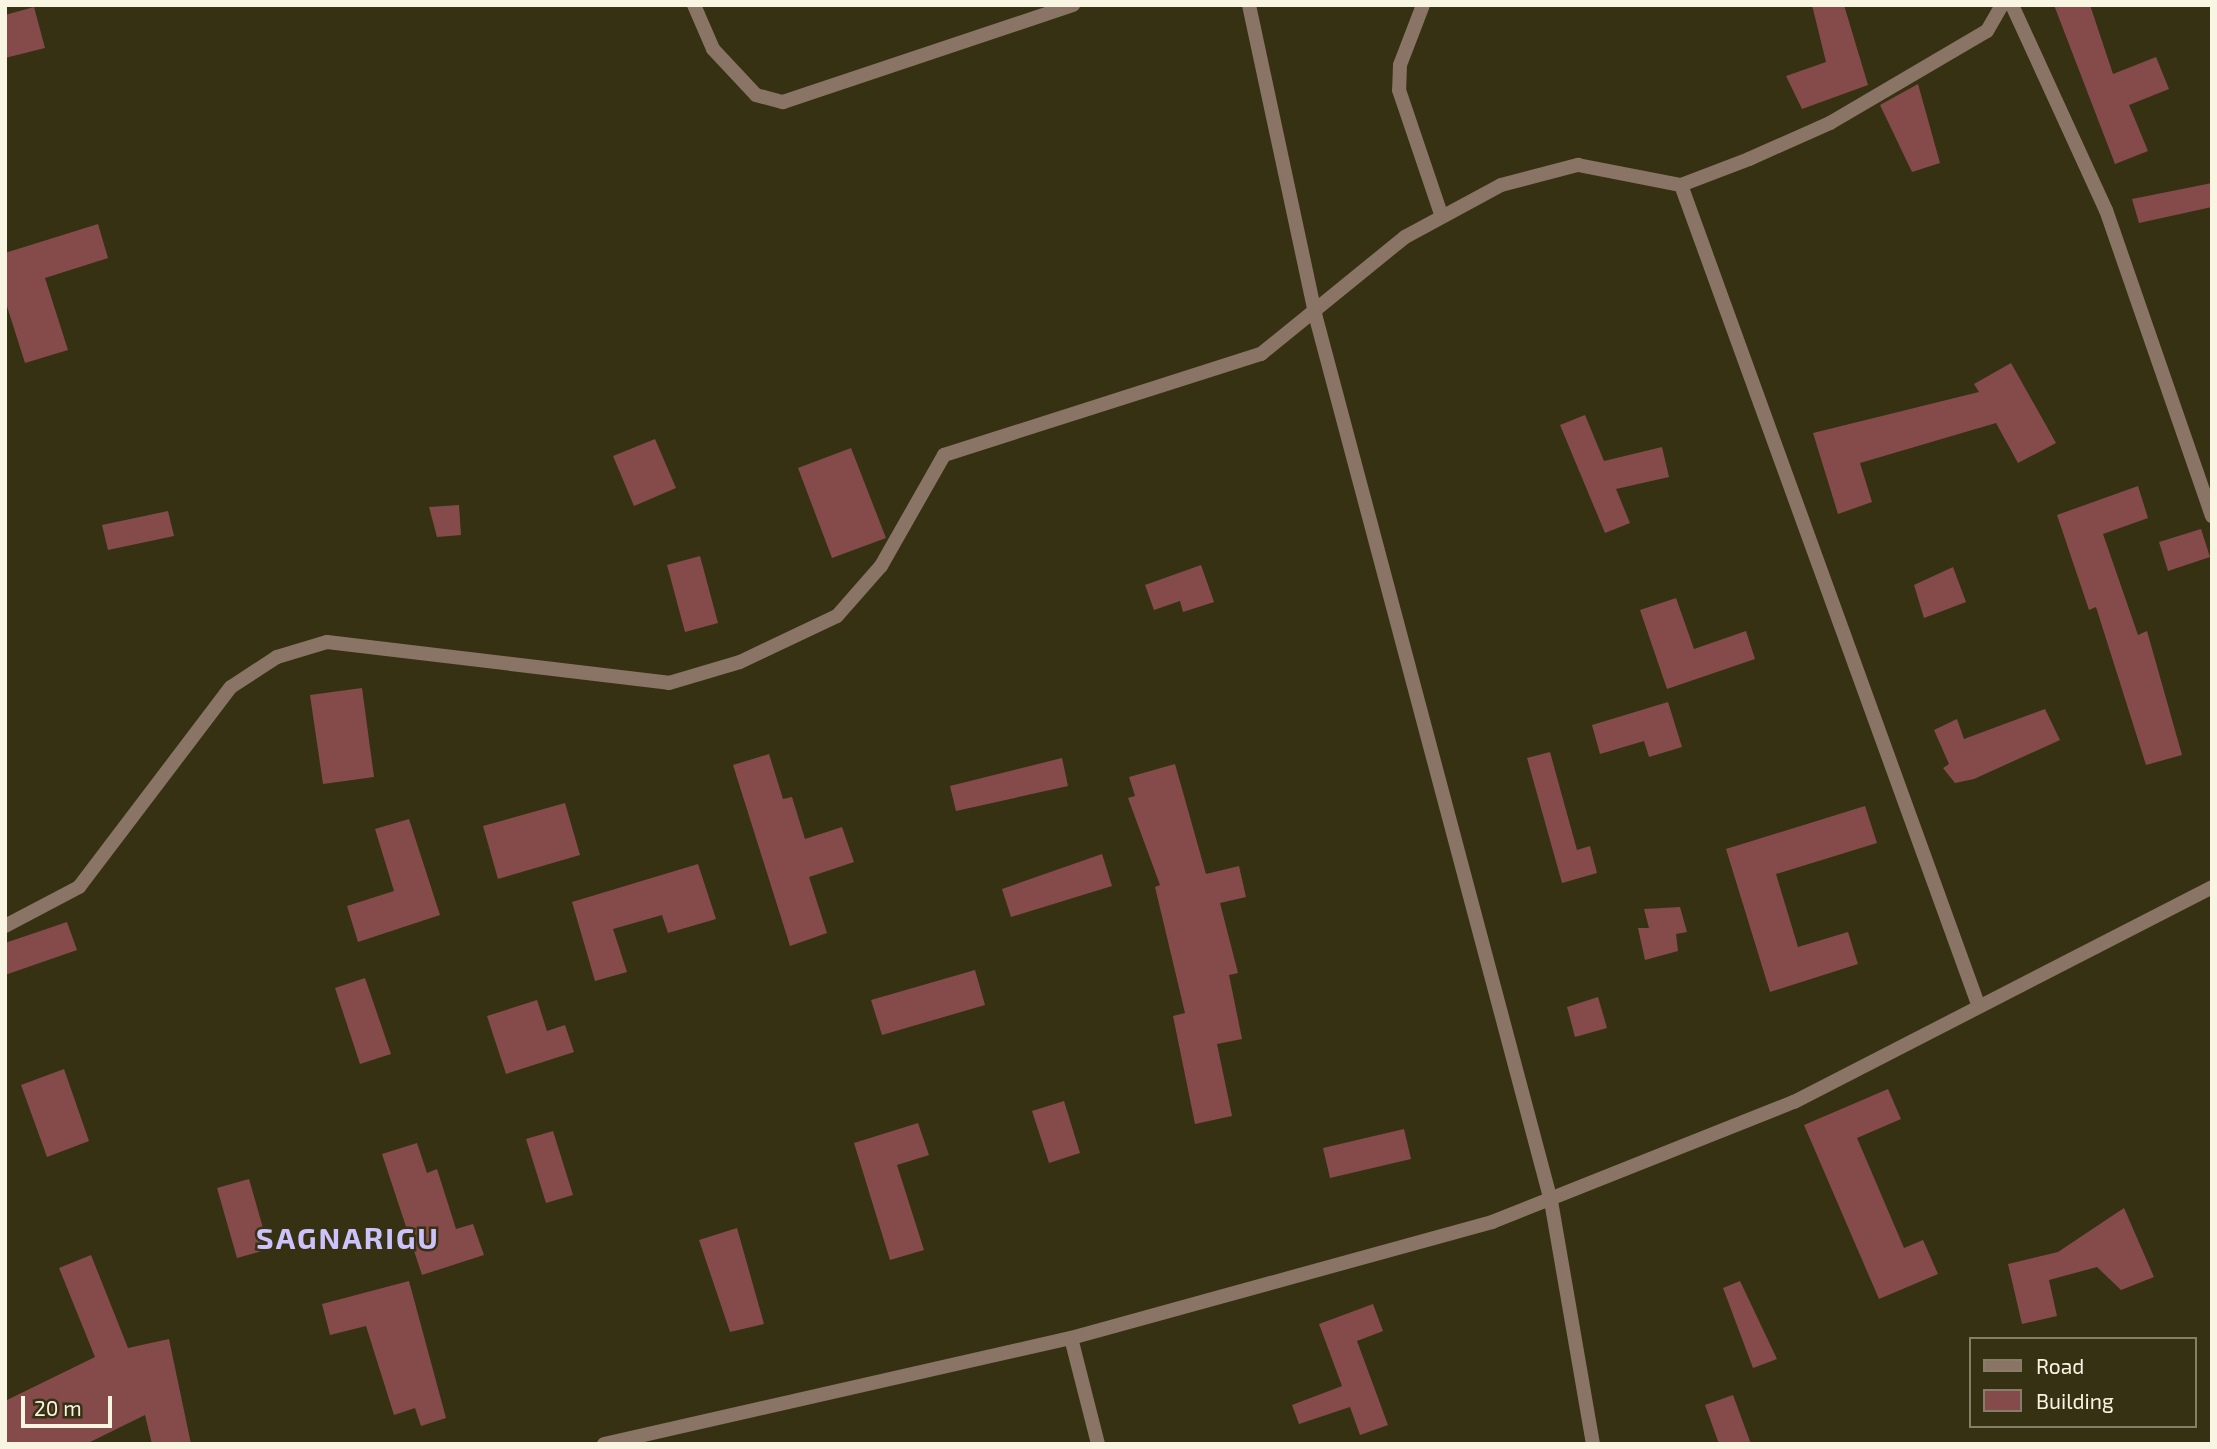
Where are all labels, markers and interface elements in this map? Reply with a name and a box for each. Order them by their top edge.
district label: SAGNARIGU [257,1219,439,1255]
legend [1968,1337,2196,1428]
text: Road [2036,1353,2084,1378]
scale bar [24,1382,116,1426]
text: Building [2036,1388,2114,1413]
text: 20 m [34,1395,82,1420]

